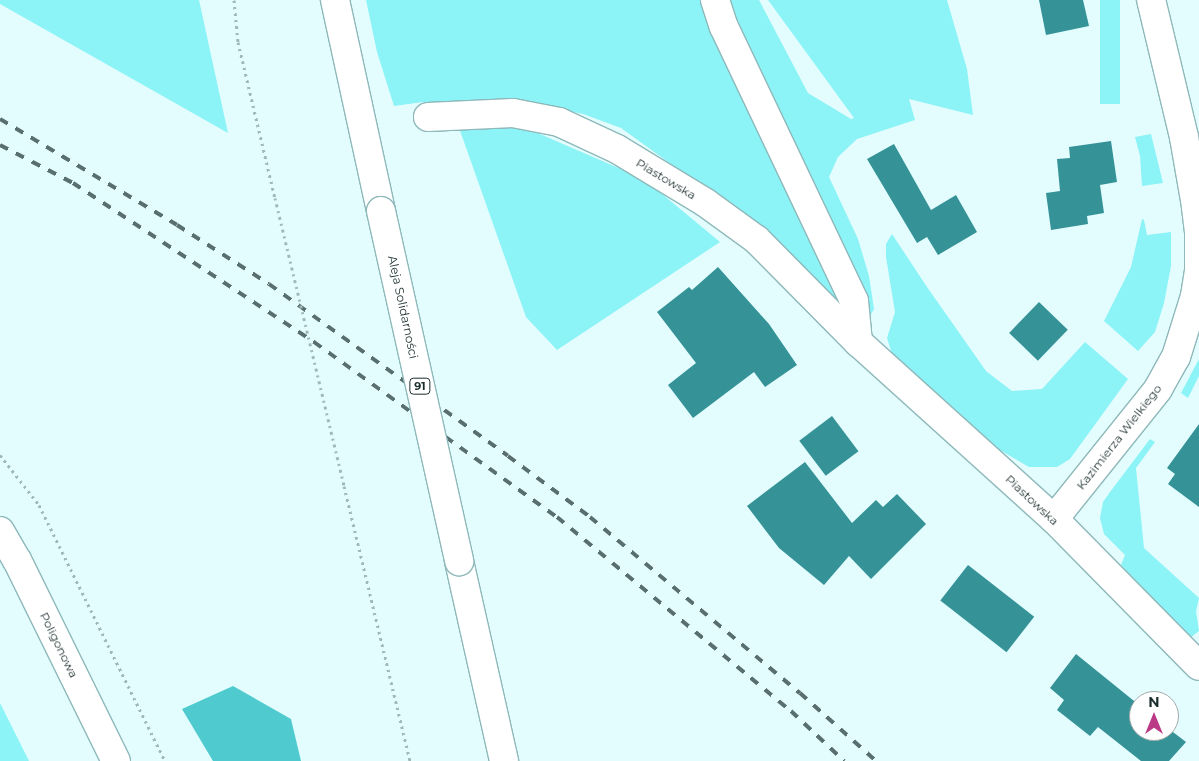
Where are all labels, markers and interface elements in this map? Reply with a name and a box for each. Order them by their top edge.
street label: Piastowska [633,156,699,202]
street label: Aleja Solidarności [385,254,421,360]
road number: 91 [409,378,431,394]
street label: Kazimierza Wielkiego [1073,382,1165,492]
street label: Piastowska [1003,472,1061,528]
street label: Poligonowa [37,610,81,680]
north arrow [1129,691,1179,741]
text: N [1148,693,1160,711]

